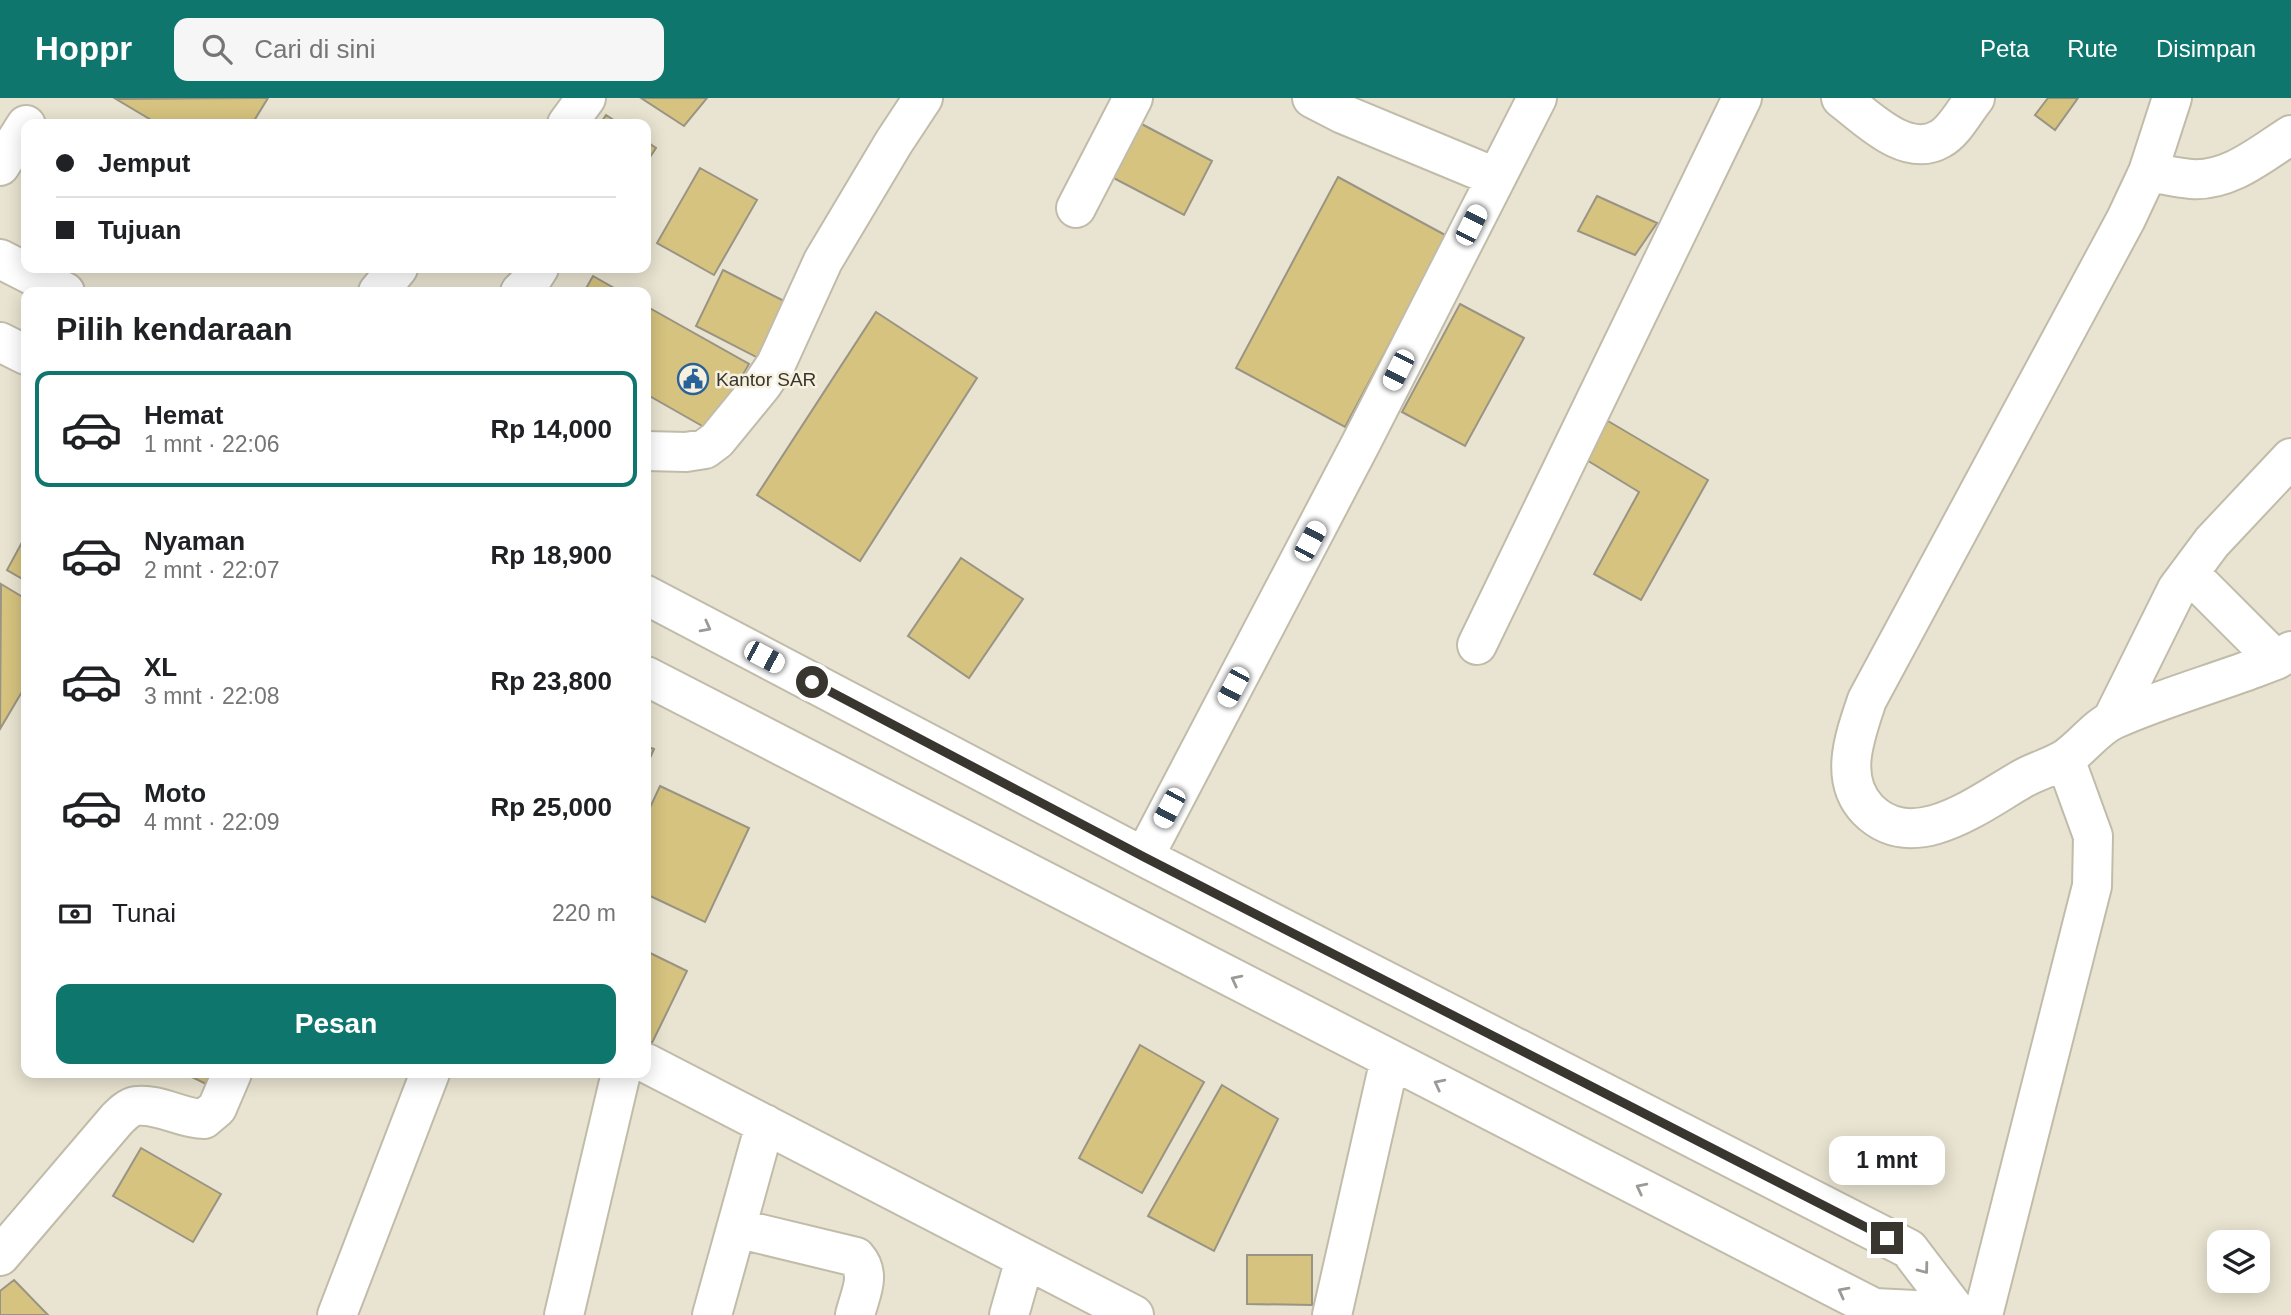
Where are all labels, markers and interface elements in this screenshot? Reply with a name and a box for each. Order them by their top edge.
search box [174,18,664,81]
text: Hoppr [35,30,132,67]
icon: search [198,30,236,68]
text: Cari di sini [254,34,376,64]
text: Peta [1980,35,2029,62]
text: Rute [2067,35,2118,62]
text: Disimpan [2156,35,2256,62]
text: Jemput [98,148,190,178]
car [1453,202,1490,248]
text: Tujuan [98,215,181,245]
text: Pilih kendaraan [56,311,293,347]
car [1380,347,1417,393]
public building icon: Kantor SAR [676,362,710,396]
place label: Kantor SAR [716,369,816,390]
icon: car [60,398,123,461]
text: Hemat [144,400,223,430]
text: Rp 14,000 [491,414,612,444]
text: 1 mnt · 22:06 [144,431,280,457]
car [1291,518,1330,564]
icon: car [60,524,123,587]
text: Nyaman [144,526,245,556]
text: Rp 18,900 [491,540,612,570]
text: 2 mnt · 22:07 [144,557,280,583]
one-way arrow [699,618,711,632]
car [741,638,788,676]
icon: car [60,650,123,713]
text: XL [144,652,177,682]
car [1214,664,1253,710]
text: Rp 23,800 [491,666,612,696]
route start [796,666,828,698]
text: 3 mnt · 22:08 [144,683,280,709]
icon: car [60,776,123,839]
text: Moto [144,778,206,808]
car [1150,785,1189,831]
text: Rp 25,000 [491,792,612,822]
text: 4 mnt · 22:09 [144,809,280,835]
icon: cash [56,895,94,933]
text: Tunai [112,898,176,928]
text: 220 m [552,900,616,926]
one-way arrow [1231,974,1244,988]
button: Pesan [56,984,616,1064]
one-way arrow [1434,1078,1446,1092]
callout: 1 mnt [1829,1136,1945,1186]
text: 1 mnt [1856,1147,1918,1173]
one-way arrow [1636,1182,1648,1196]
route end [1871,1222,1903,1254]
map controls [2207,1230,2270,1293]
button: layers [2207,1230,2270,1293]
one-way arrow [1915,1261,1928,1274]
one-way arrow [1838,1287,1850,1300]

